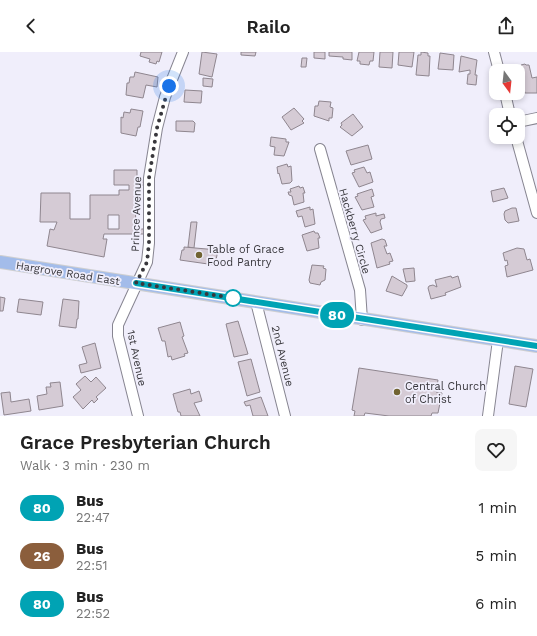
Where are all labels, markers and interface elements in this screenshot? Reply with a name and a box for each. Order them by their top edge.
icon: back [20,15,42,37]
icon: share [495,15,517,37]
text: Railo [246,16,291,37]
north arrow [489,64,525,100]
map controls [489,64,525,144]
your location [159,76,179,96]
button: locate [489,108,525,144]
street label: Prince Avenue [129,176,144,252]
street label: Hackberry Circle [336,187,373,276]
place label: Table of Grace Food Pantry [207,243,284,269]
marker: Table of Grace Food Pantry [194,250,204,260]
street label: Hargrove Road East [15,259,121,288]
unlabelled marker [224,289,242,307]
line badge: 80 [319,302,355,328]
text: 80 [328,307,346,323]
street label: 2nd Avenue [269,324,296,388]
street label: 1st Avenue [124,329,149,387]
place label: Central Church of Christ [405,380,486,406]
marker: Central Church of Christ [392,387,402,397]
button: heart [475,429,517,471]
text: Grace Presbyterian Church [20,431,271,454]
text: Walk · 3 min · 230 m [20,458,150,473]
text: Bus [76,492,104,510]
text: 1 min [478,499,517,517]
text: 80 [33,500,51,516]
text: 22:47 [76,510,110,525]
text: Bus [76,540,104,558]
text: 5 min [476,547,517,565]
text: 26 [34,548,50,564]
text: 22:51 [76,558,108,573]
text: Bus [76,588,104,606]
text: 6 min [475,595,517,613]
text: 80 [33,596,51,612]
text: 22:52 [76,606,110,621]

